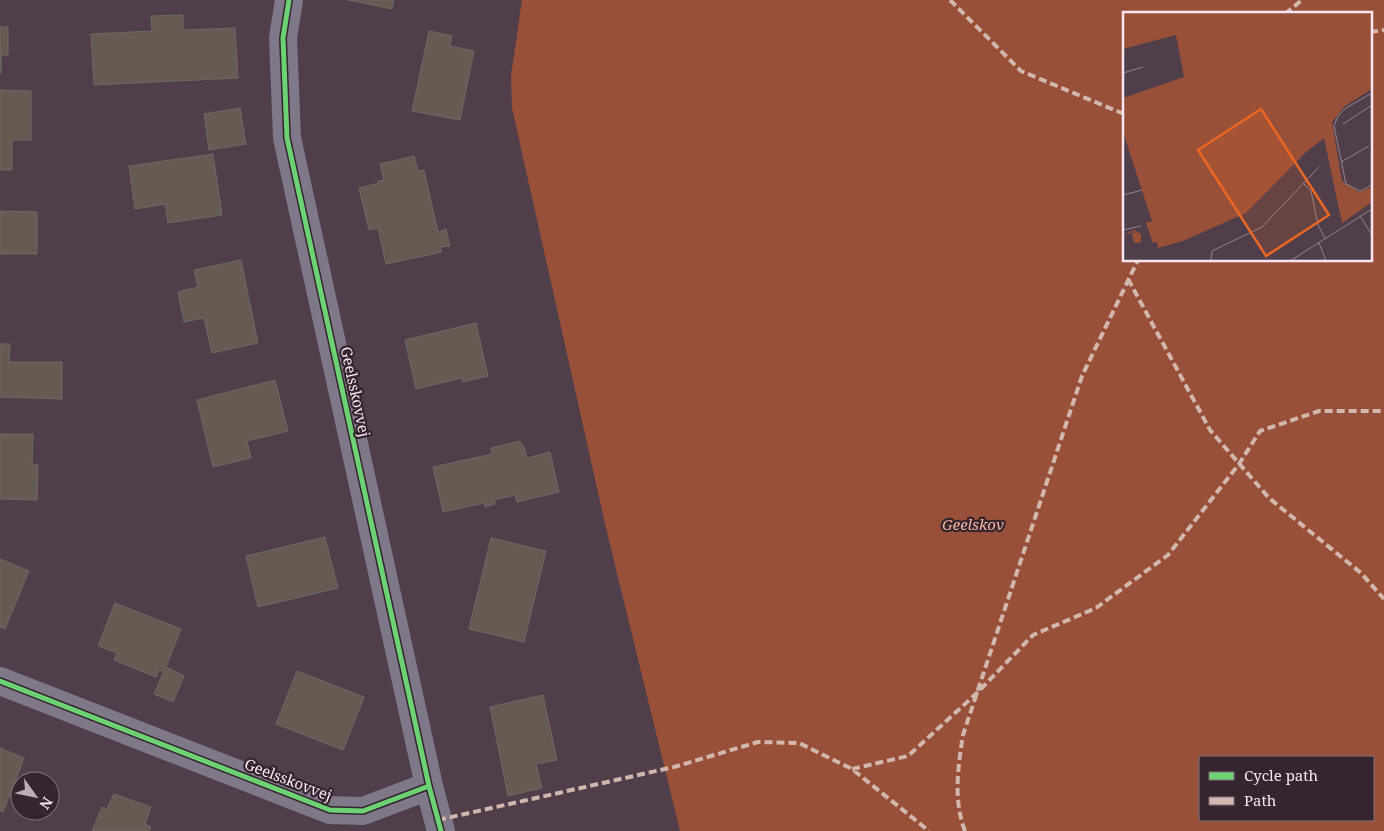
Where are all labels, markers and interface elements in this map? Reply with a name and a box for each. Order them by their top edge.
inset map [1123,12,1372,261]
street label: Geelsskovvej [337,345,375,439]
park label: Geelskov [942,514,1004,534]
street label: Geelsskovvej [242,753,335,805]
legend [1199,756,1374,821]
text: Cycle path [1244,765,1319,785]
north arrow [10,771,60,821]
text: Path [1244,790,1277,810]
text: N [35,794,57,813]

